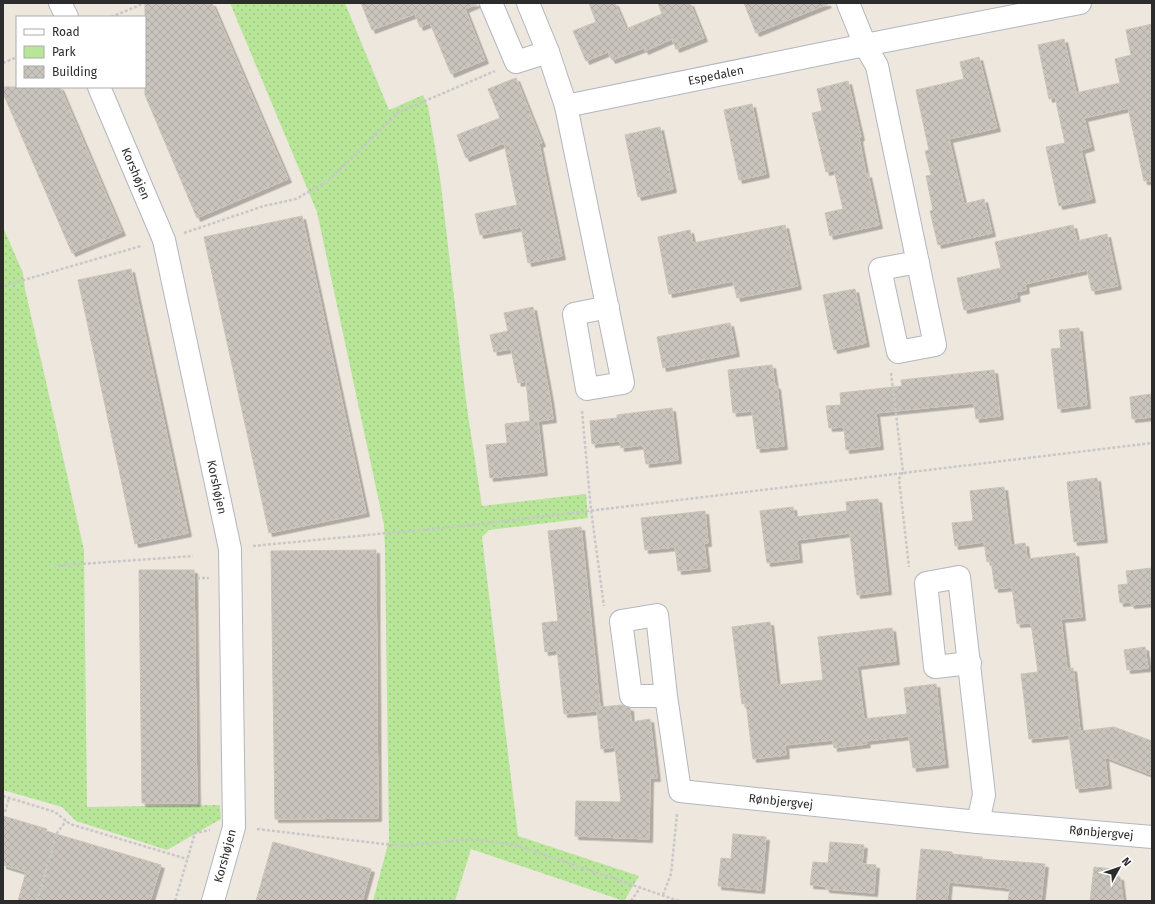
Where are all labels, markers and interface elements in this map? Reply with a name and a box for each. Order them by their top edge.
legend [16,16,146,88]
text: Road [52,25,80,39]
text: Park [52,45,76,59]
street label: Espedalen [687,63,745,88]
text: Building [52,65,98,79]
street label: Korshøjen [119,145,153,202]
street label: Korshøjen [204,459,229,516]
street label: Rønbjergvej [748,791,814,812]
street label: Rønbjergvej [1068,823,1134,842]
street label: Korshøjen [211,828,239,884]
north arrow [1099,848,1139,888]
text: N [1119,855,1134,869]

